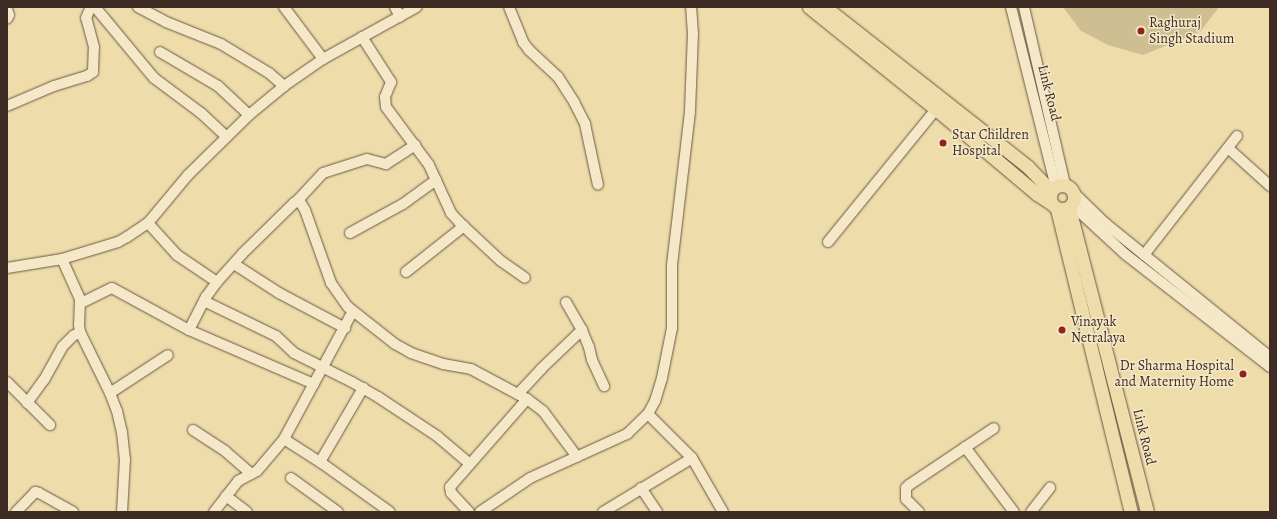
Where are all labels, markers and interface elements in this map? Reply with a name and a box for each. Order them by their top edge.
place label: Raghuraj Singh Stadium [1149,15,1234,48]
marker: Raghuraj Singh Stadium [1136,26,1146,36]
street label: Link Road [1034,63,1064,123]
place label: Star Children Hospital [952,127,1029,160]
marker: Star Children Hospital [937,137,949,149]
place label: Vinayak Netralaya [1071,314,1126,346]
marker: Vinayak Netralaya [1056,324,1068,336]
place label: Dr Sharma Hospital and Maternity Home [1115,358,1234,390]
marker: Dr Sharma Hospital and Maternity Home [1237,368,1249,380]
street label: Link Road [1129,407,1159,467]

